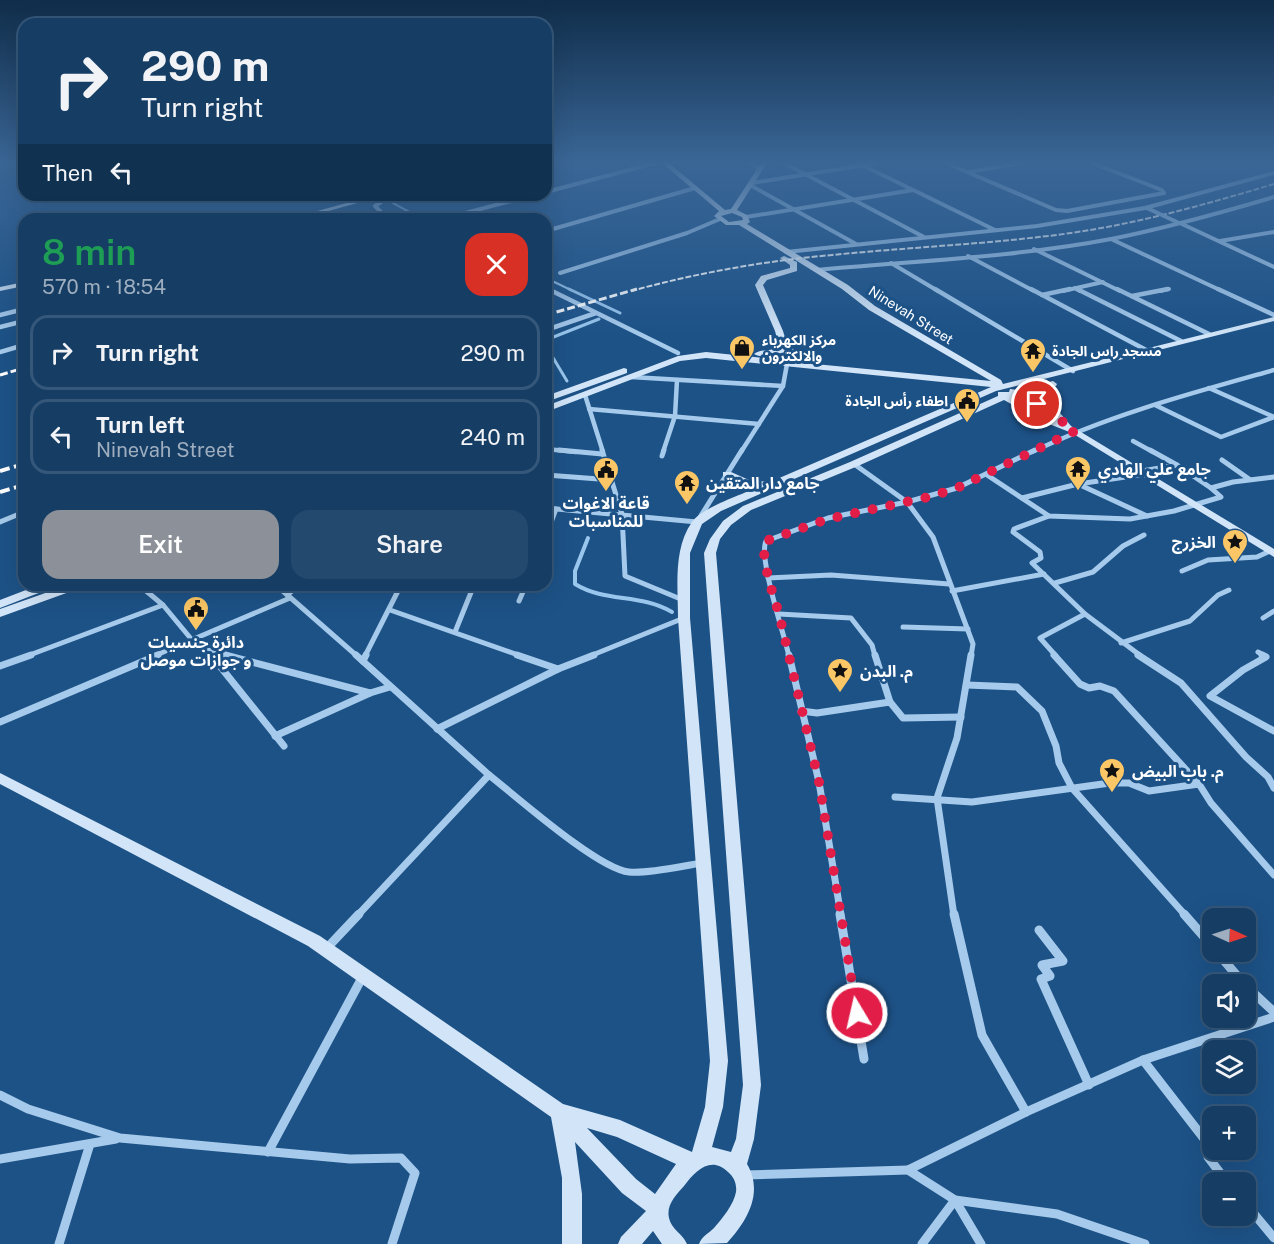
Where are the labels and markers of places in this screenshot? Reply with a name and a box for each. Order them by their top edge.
place label: مركز الكهرباء والالكترون [762,332,836,365]
shop icon: مركز الكهرباء والالكترون [727,333,757,371]
temple icon: مسجد راس الجادة [1018,336,1048,374]
place label: مسجد راس الجادة [1052,343,1162,360]
pin [1011,378,1062,429]
public building icon: اطفاء رأس الجادة [952,386,982,424]
place label: اطفاء رأس الجادة [845,392,948,410]
temple icon: جامع علي الهادي [1063,454,1093,492]
public building icon: قاعة الاغوات للمناسبات [591,455,621,493]
place label: جامع علي الهادي [1098,460,1211,483]
temple icon: جامع دار المتقين [672,468,702,506]
place label: جامع دار المتقين [706,474,820,496]
place label: قاعة الاغوات للمناسبات [562,494,650,531]
place icon: الخزرج [1220,527,1250,565]
place label: الخزرج [1172,533,1216,554]
public building icon: دائرة جنسيات و جوازات موصل [181,594,211,632]
place label: دائرة جنسيات و جوازات موصل [141,633,251,670]
place icon: م. البدن [825,656,855,694]
place label: م. البدن [860,662,913,683]
place icon: م. باب البيض [1097,756,1127,794]
place label: م. باب البيض [1132,762,1224,783]

